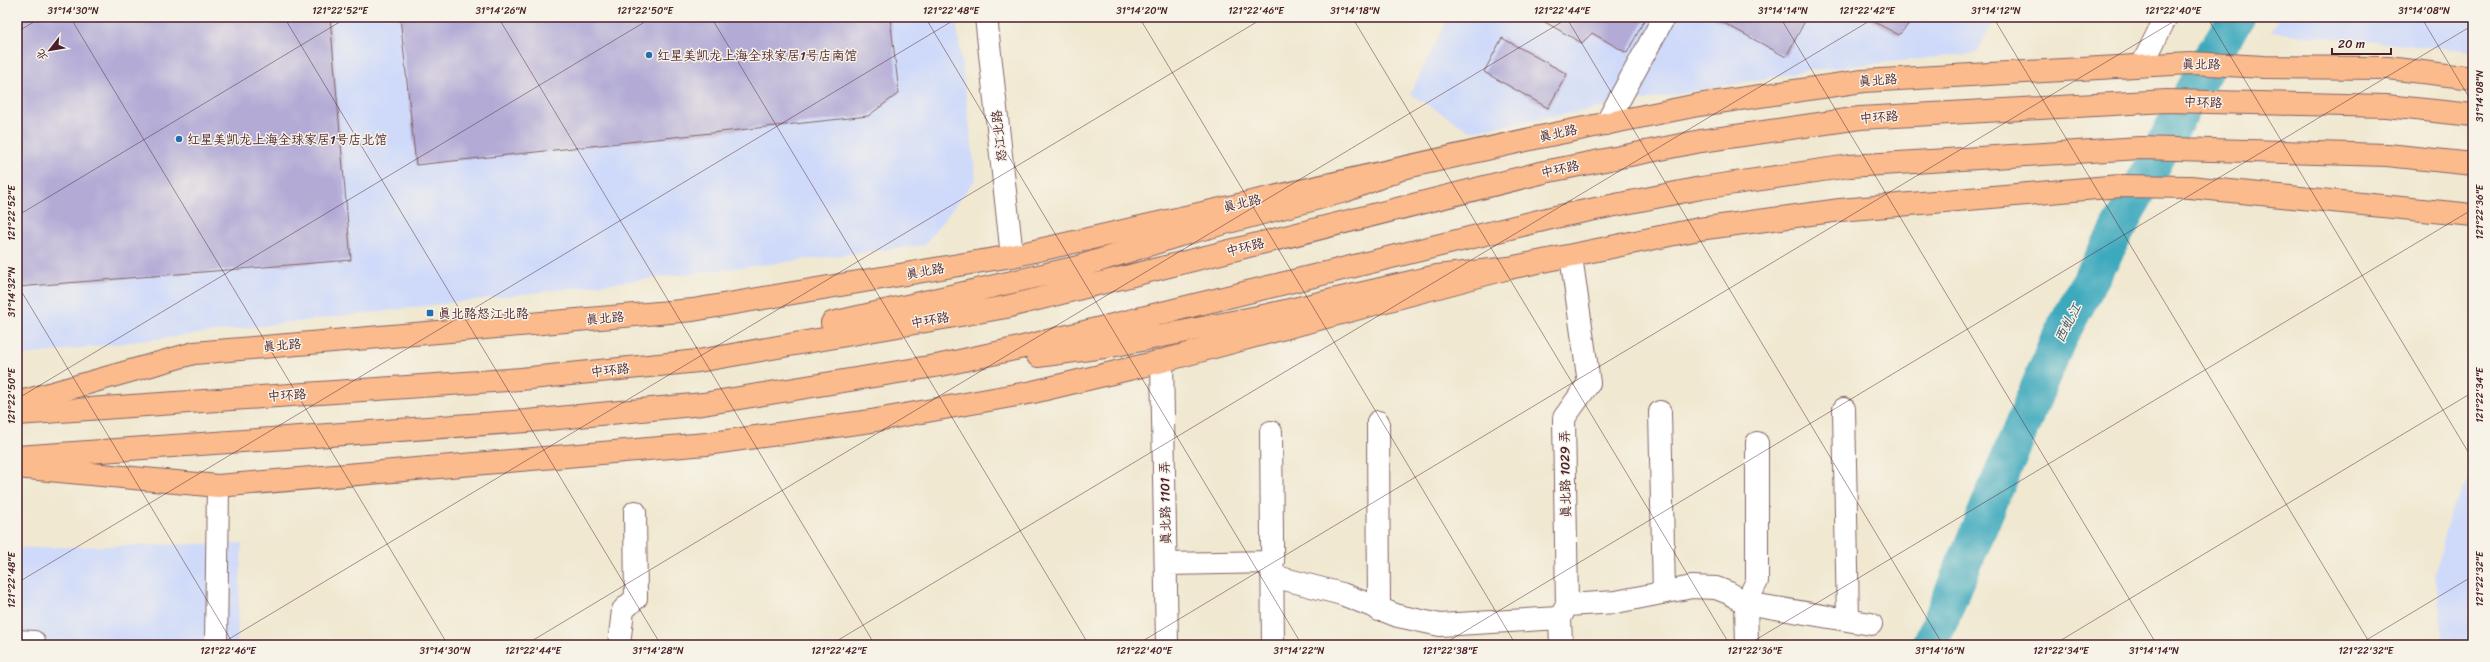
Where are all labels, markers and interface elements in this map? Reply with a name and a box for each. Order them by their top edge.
text: 31°14'30"N [47,2,99,20]
text: 121°22'52"E [312,2,369,20]
text: 31°14'26"N [476,2,526,20]
text: 121°22'50"E [617,2,674,20]
text: 121°22'48"E [923,2,980,20]
text: 31°14'20"N [1116,2,1168,20]
text: 121°22'46"E [1228,2,1285,20]
text: 31°14'18"N [1330,2,1380,20]
text: 121°22'44"E [1534,2,1591,20]
text: 31°14'14"N [1758,2,1808,20]
text: 121°22'42"E [1839,2,1896,20]
text: 31°14'12"N [1971,2,2021,20]
text: 121°22'40"E [2145,2,2203,20]
text: 31°14'08"N [2398,2,2450,20]
north arrow [30,30,70,70]
scale bar [2332,30,2391,56]
text: 20 m [2338,33,2365,55]
place label: 红星美凯龙上海全球家居1号店南馆 [657,44,858,67]
text: 北 [31,45,53,65]
marker: 红星美凯龙上海全球家居1号店南馆 [644,50,654,60]
street label: 真北路 [2181,52,2221,76]
street label: 真北路 [1858,67,1898,93]
text: 31°14'08"N [2471,70,2489,122]
street label: 中环路 [2183,89,2223,115]
street label: 中环路 [1859,104,1899,130]
street label: 怒江北路 [985,109,1013,163]
street label: 真北路 [1537,118,1579,148]
place label: 红星美凯龙上海全球家居1号店北馆 [187,128,388,151]
marker: 红星美凯龙上海全球家居1号店北馆 [174,134,184,144]
street label: 中环路 [1539,154,1581,184]
text: 121°22'36"E [2471,183,2489,239]
text: 121°22'52"E [3,184,21,241]
street label: 真北路 [1220,187,1264,219]
street label: 中环路 [1223,231,1267,263]
street label: 真北路 [904,256,946,286]
text: 31°14'32"N [3,267,21,317]
water label: 西虬江 [2047,298,2089,347]
place label: 真北路怒江北路 [438,302,529,325]
street label: 真北路 [585,305,625,331]
street label: 中环路 [909,305,951,335]
marker: 真北路怒江北路 [425,308,435,318]
street label: 真北路 [262,332,302,358]
street label: 中环路 [589,357,631,383]
text: 121°22'34"E [2471,366,2489,423]
text: 121°22'50"E [3,367,21,424]
street label: 中环路 [267,382,307,408]
street label: 真北路 1029 弄 [1553,430,1577,518]
street label: 真北路 1101 弄 [1153,461,1177,545]
text: 121°22'32"E [2471,550,2489,606]
text: 121°22'48"E [3,551,21,608]
text: 121°22'46"E [200,642,257,660]
text: 31°14'30"N [419,642,471,660]
text: 121°22'44"E [505,642,562,660]
text: 31°14'28"N [632,642,684,660]
text: 121°22'42"E [811,642,868,660]
text: 121°22'40"E [1116,642,1174,660]
text: 31°14'22"N [1274,642,1325,660]
text: 121°22'38"E [1422,642,1479,660]
text: 121°22'36"E [1728,642,1784,660]
text: 31°14'16"N [1915,642,1965,660]
text: 121°22'34"E [2033,642,2090,660]
text: 31°14'14"N [2129,642,2179,660]
text: 121°22'32"E [2339,642,2395,660]

